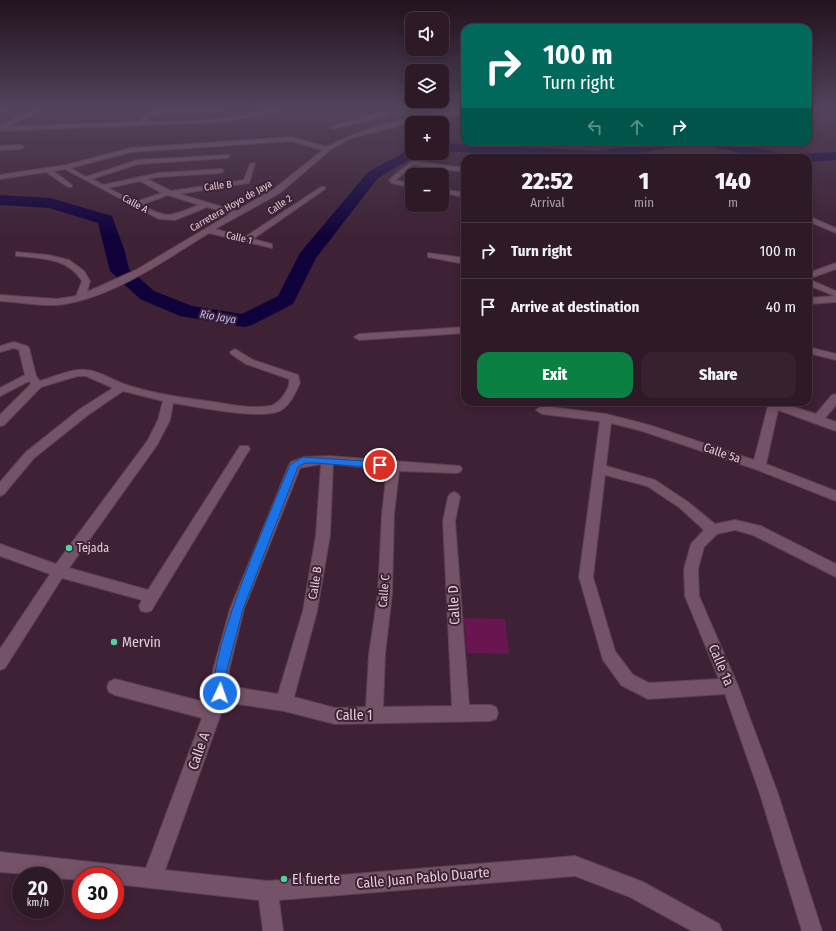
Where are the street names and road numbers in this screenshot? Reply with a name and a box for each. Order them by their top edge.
street label: Carretera Hoyo de Jaya [188,178,274,234]
street label: Calle B [203,178,233,194]
street label: Calle A [120,192,151,216]
street label: Calle 2 [266,192,295,217]
street label: Calle 1 [225,229,253,247]
street label: Calle 5a [702,440,742,466]
street label: Calle B [305,565,325,601]
street label: Calle C [376,574,392,608]
street label: Calle D [444,585,464,625]
street label: Calle 1a [705,642,737,688]
street label: Calle 1 [336,707,372,724]
street label: Calle A [184,729,214,772]
street label: Calle Juan Pablo Duarte [356,864,490,892]

